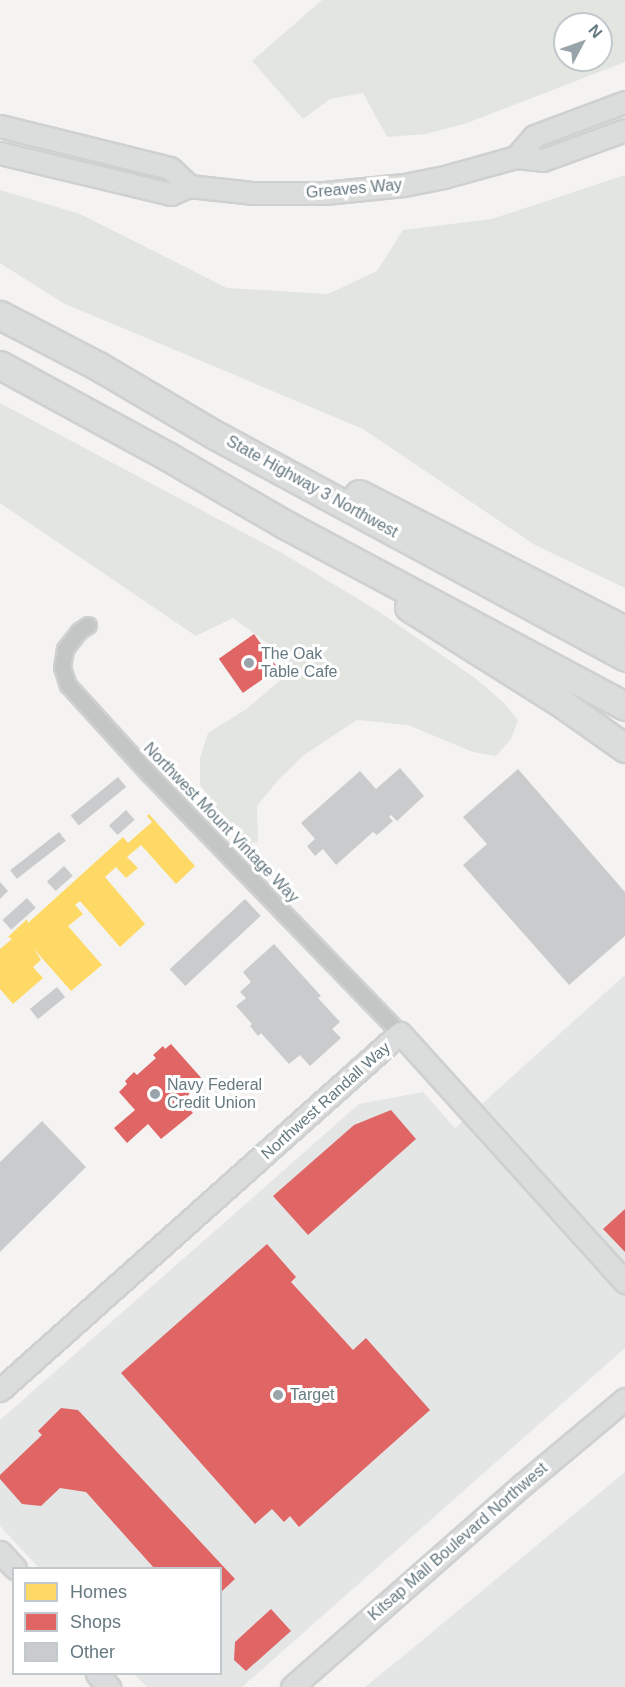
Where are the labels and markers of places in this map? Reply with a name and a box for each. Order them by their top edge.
place label: The Oak Table Cafe [261,644,337,682]
marker: The Oak Table Cafe [242,656,256,670]
place label: Navy Federal Credit Union [167,1075,262,1113]
marker: Navy Federal Credit Union [148,1087,162,1101]
place label: Target [290,1385,334,1405]
marker: Target [271,1388,285,1402]

